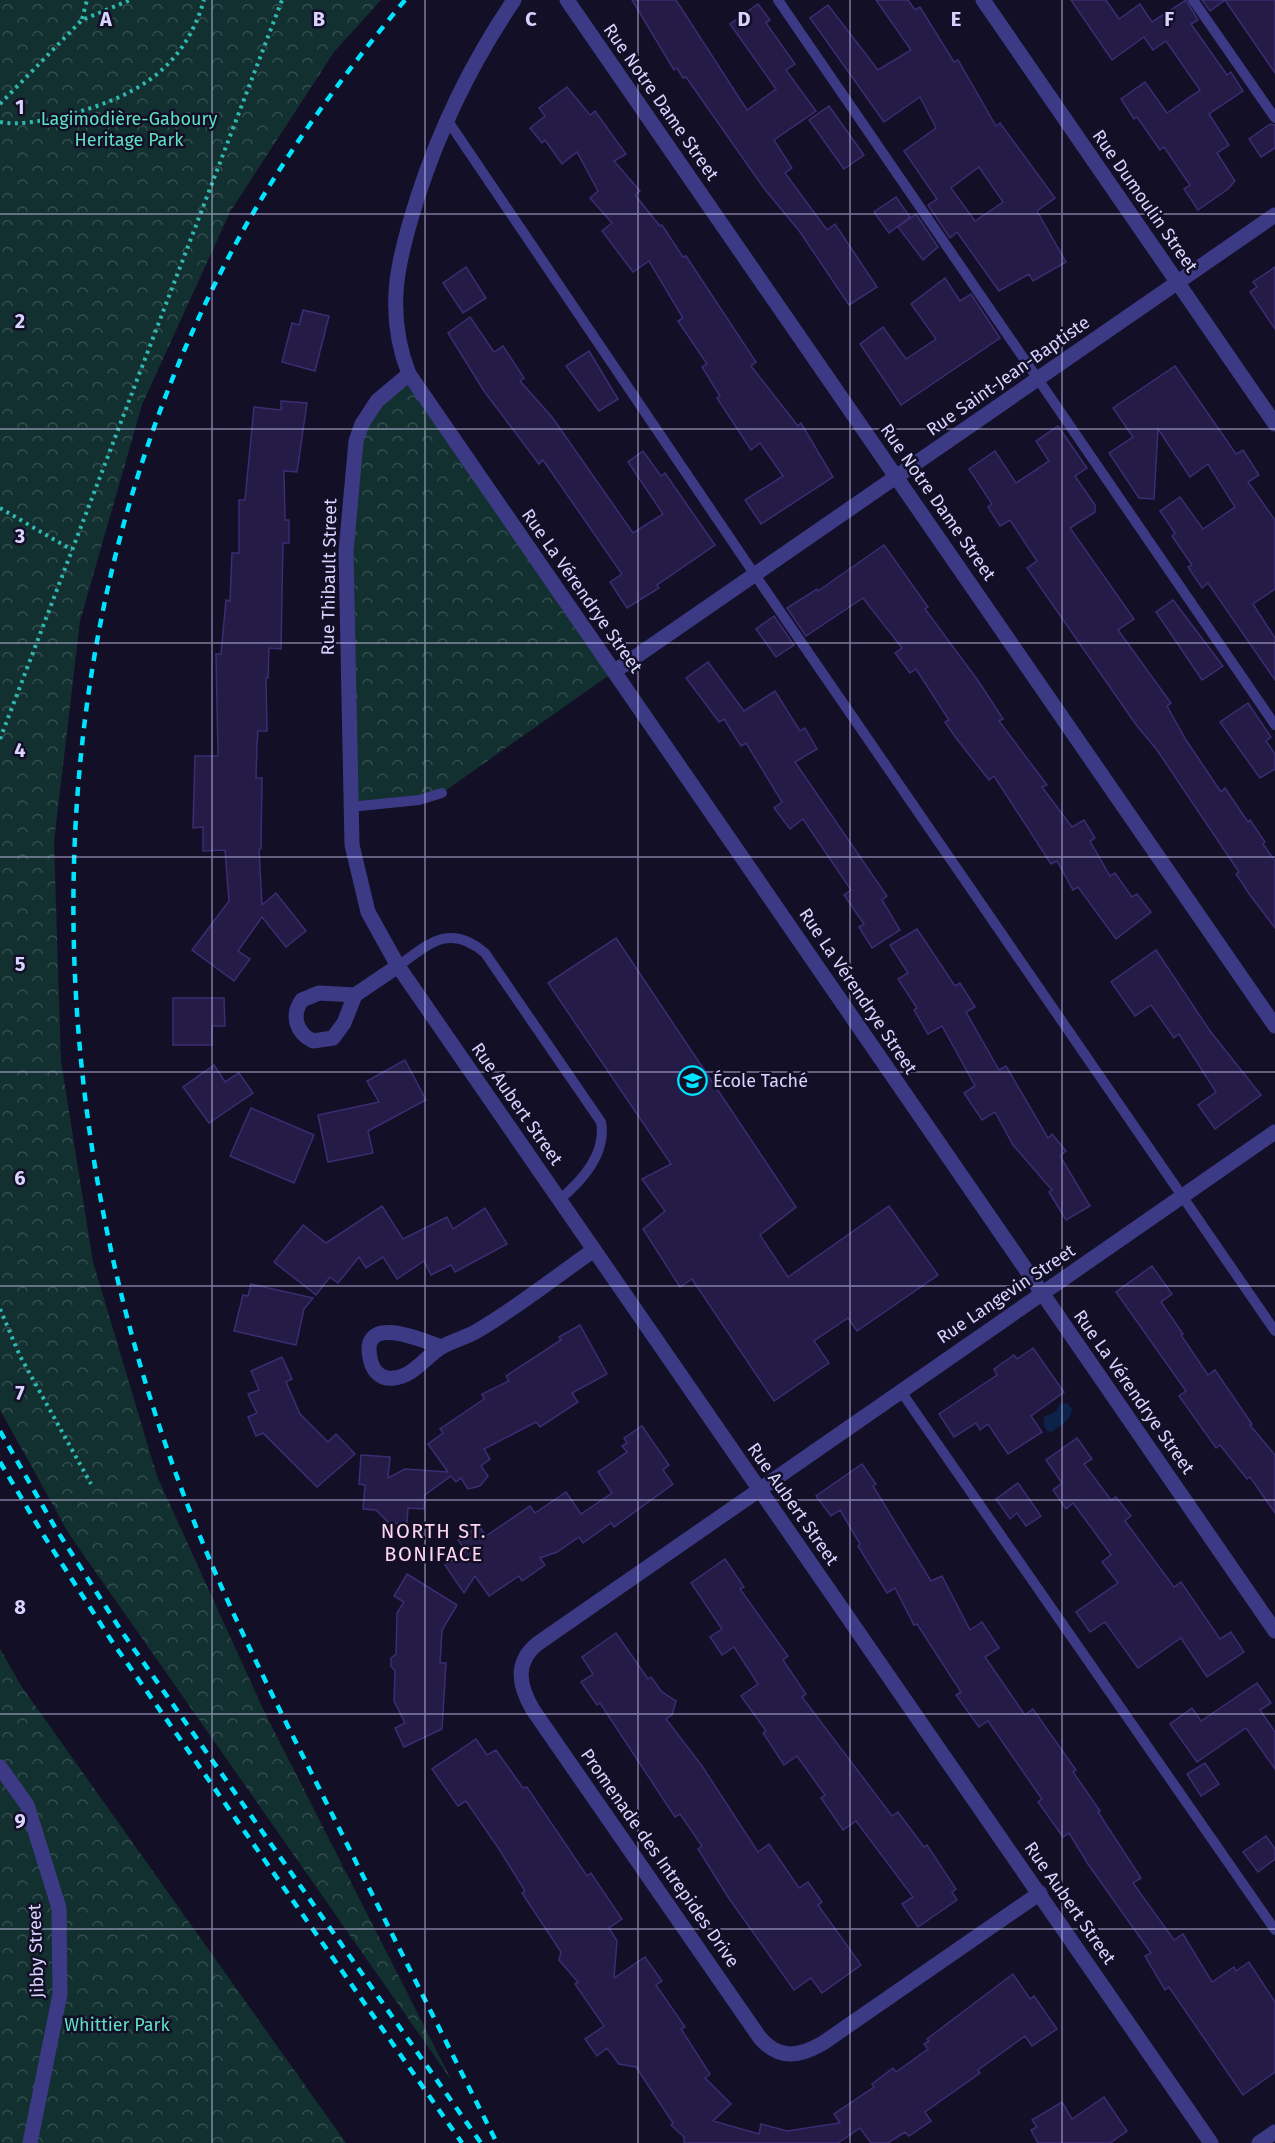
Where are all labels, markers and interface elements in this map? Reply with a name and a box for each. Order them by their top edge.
text: A [99,7,113,31]
text: B [313,7,325,31]
text: C [525,7,537,31]
text: D [737,7,751,31]
text: E [951,7,961,31]
text: F [1164,7,1174,31]
street label: Rue Notre Dame Street [599,19,724,185]
text: 1 [15,95,25,119]
park label: Lagimodière-Gaboury Heritage Park [41,108,217,151]
street label: Rue Dumoulin Street [1088,125,1203,277]
text: 2 [15,309,25,333]
street label: Rue Saint-Jean-Baptiste [922,311,1094,441]
street label: Rue Notre Dame Street [876,419,1001,585]
street label: Rue Thibault Street [317,498,341,656]
street label: Rue La Vérendrye Street [517,505,647,678]
text: 3 [14,524,25,548]
text: 4 [14,738,26,762]
street label: Rue La Vérendrye Street [794,904,922,1079]
text: 5 [15,952,26,976]
street label: Rue Aubert Street [467,1039,568,1170]
school or university icon: École Taché [676,1065,708,1097]
place label: École Taché [713,1069,808,1092]
text: 6 [14,1166,26,1190]
street label: Rue Langevin Street [933,1239,1080,1348]
street label: Rue La Vérendrye Street [1069,1306,1199,1479]
text: 7 [15,1381,25,1405]
street label: Rue Aubert Street [743,1439,844,1570]
district label: NORTH ST. BONIFACE [381,1519,487,1566]
text: 8 [14,1595,26,1619]
street label: Promenade des Intrepides Drive [576,1744,744,1972]
text: 9 [14,1809,26,1833]
street label: Rue Aubert Street [1020,1838,1121,1969]
street label: Jibby Street [23,1903,49,1999]
park label: Whittier Park [64,2014,171,2036]

